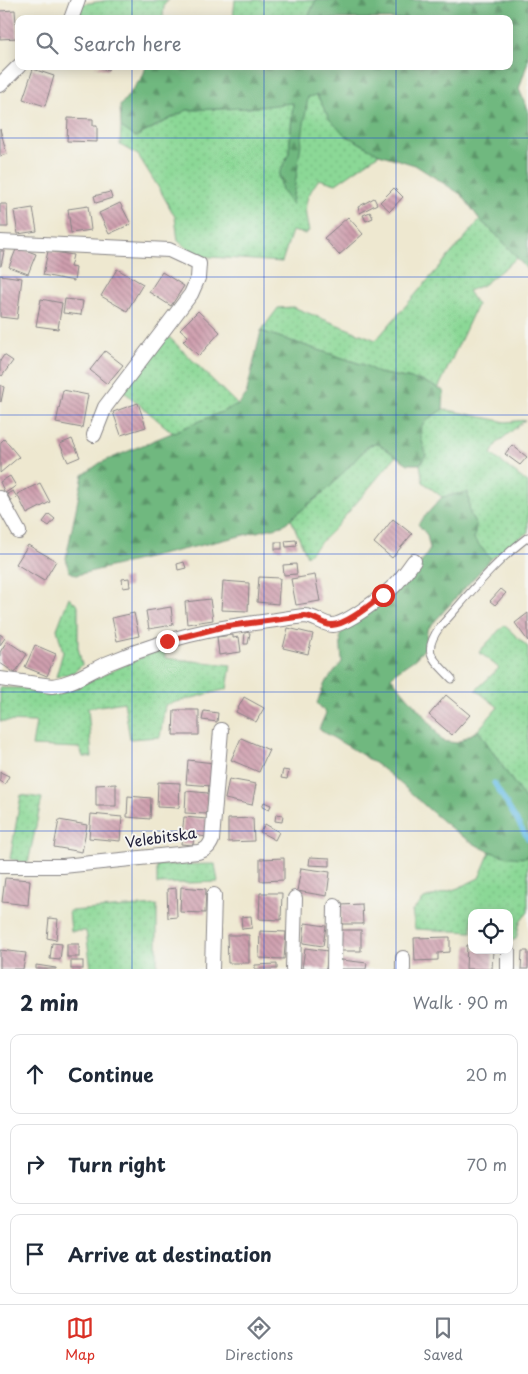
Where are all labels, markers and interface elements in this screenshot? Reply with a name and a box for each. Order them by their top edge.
search box [15,15,513,70]
icon: search [33,29,61,57]
text: Search here [73,29,182,57]
route start [372,584,395,607]
route end [156,630,179,653]
street label: Velebitska [124,820,199,853]
map controls [468,909,513,954]
button: locate [468,909,513,954]
text: 2 min [20,986,79,1018]
text: Walk · 90 m [413,990,508,1014]
icon: ahead [21,1060,49,1088]
text: Continue [68,1060,154,1088]
text: 20 m [466,1062,507,1086]
icon: right [21,1150,49,1178]
text: Turn right [68,1150,166,1178]
text: 70 m [467,1152,507,1176]
icon: arrive [21,1240,49,1268]
text: Arrive at destination [68,1240,272,1268]
tab: Map [65,1314,95,1365]
tab: Directions [225,1314,293,1365]
tab: Saved [423,1314,463,1365]

